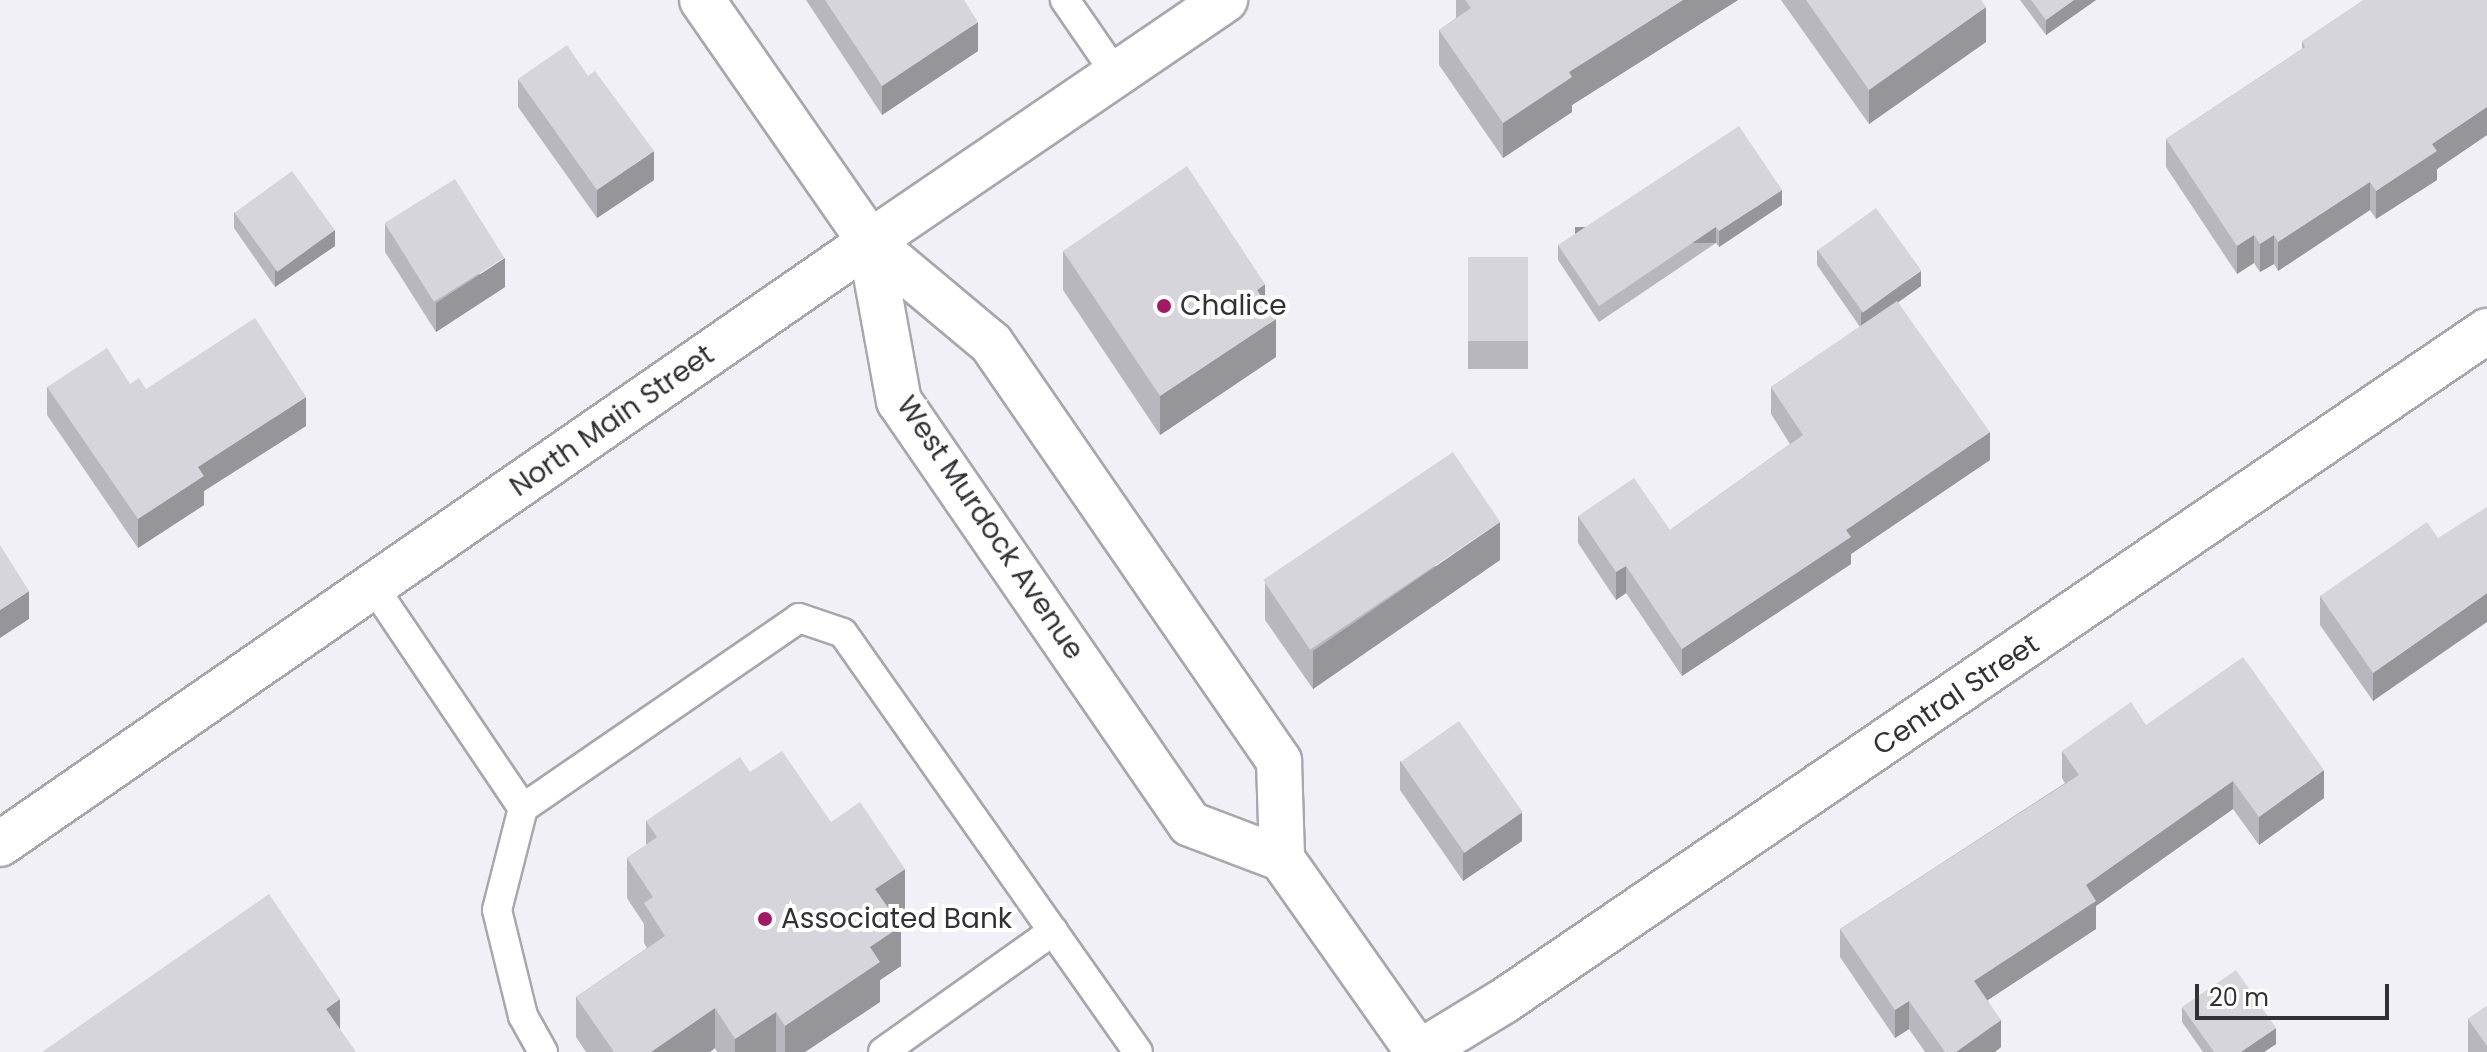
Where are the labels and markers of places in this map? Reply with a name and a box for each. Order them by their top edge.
place label: Chalice [1180,289,1287,323]
marker: Chalice [1155,297,1173,315]
place label: Associated Bank [781,902,1012,936]
marker: Associated Bank [756,910,774,928]

